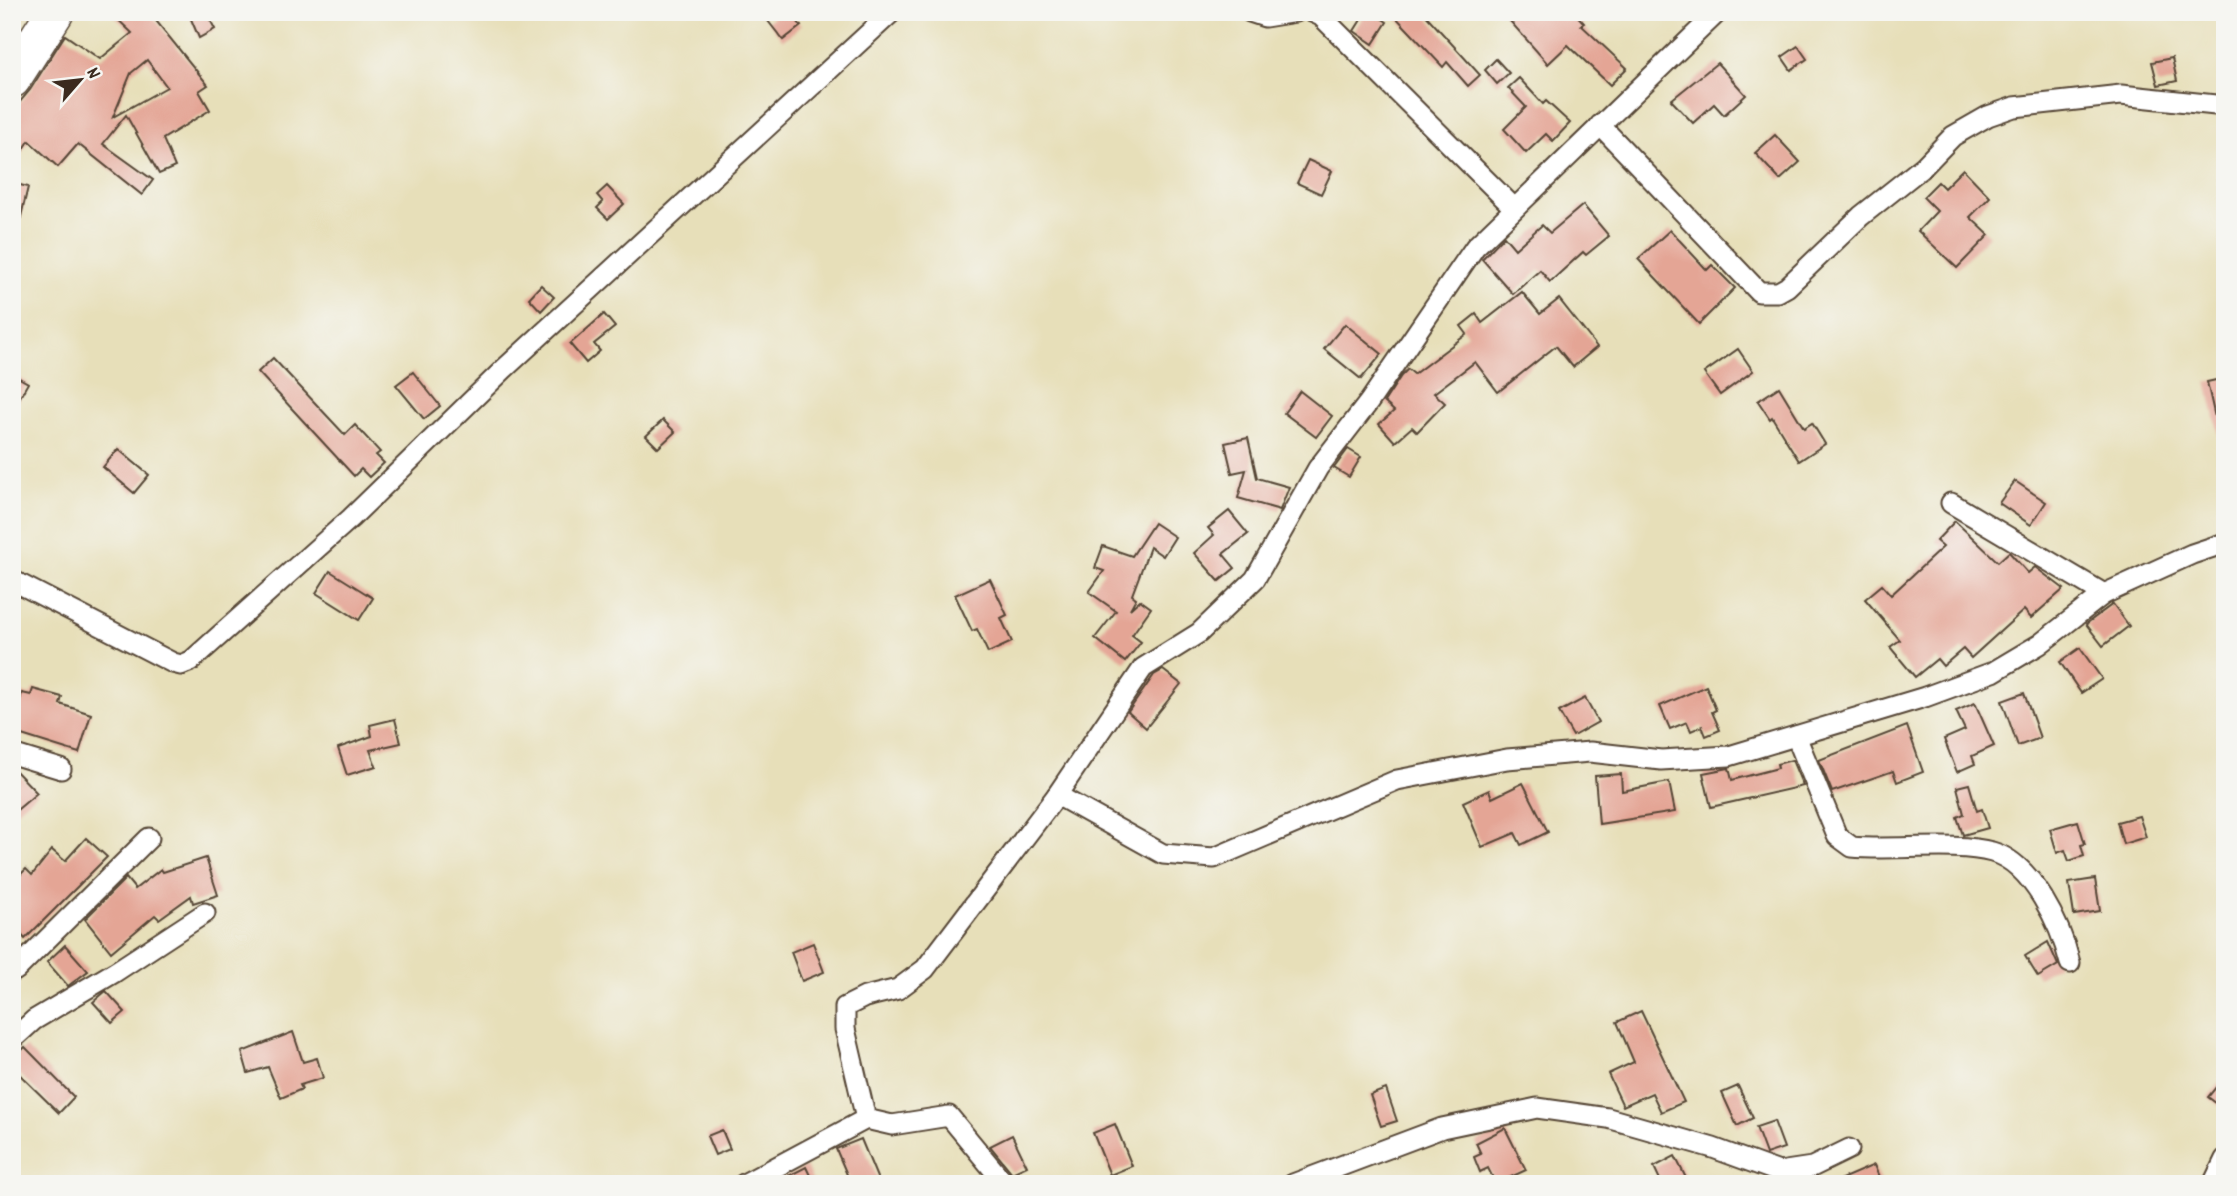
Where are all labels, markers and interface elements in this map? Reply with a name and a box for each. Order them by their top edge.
north arrow [46,46,116,116]
text: N [78,63,106,84]

